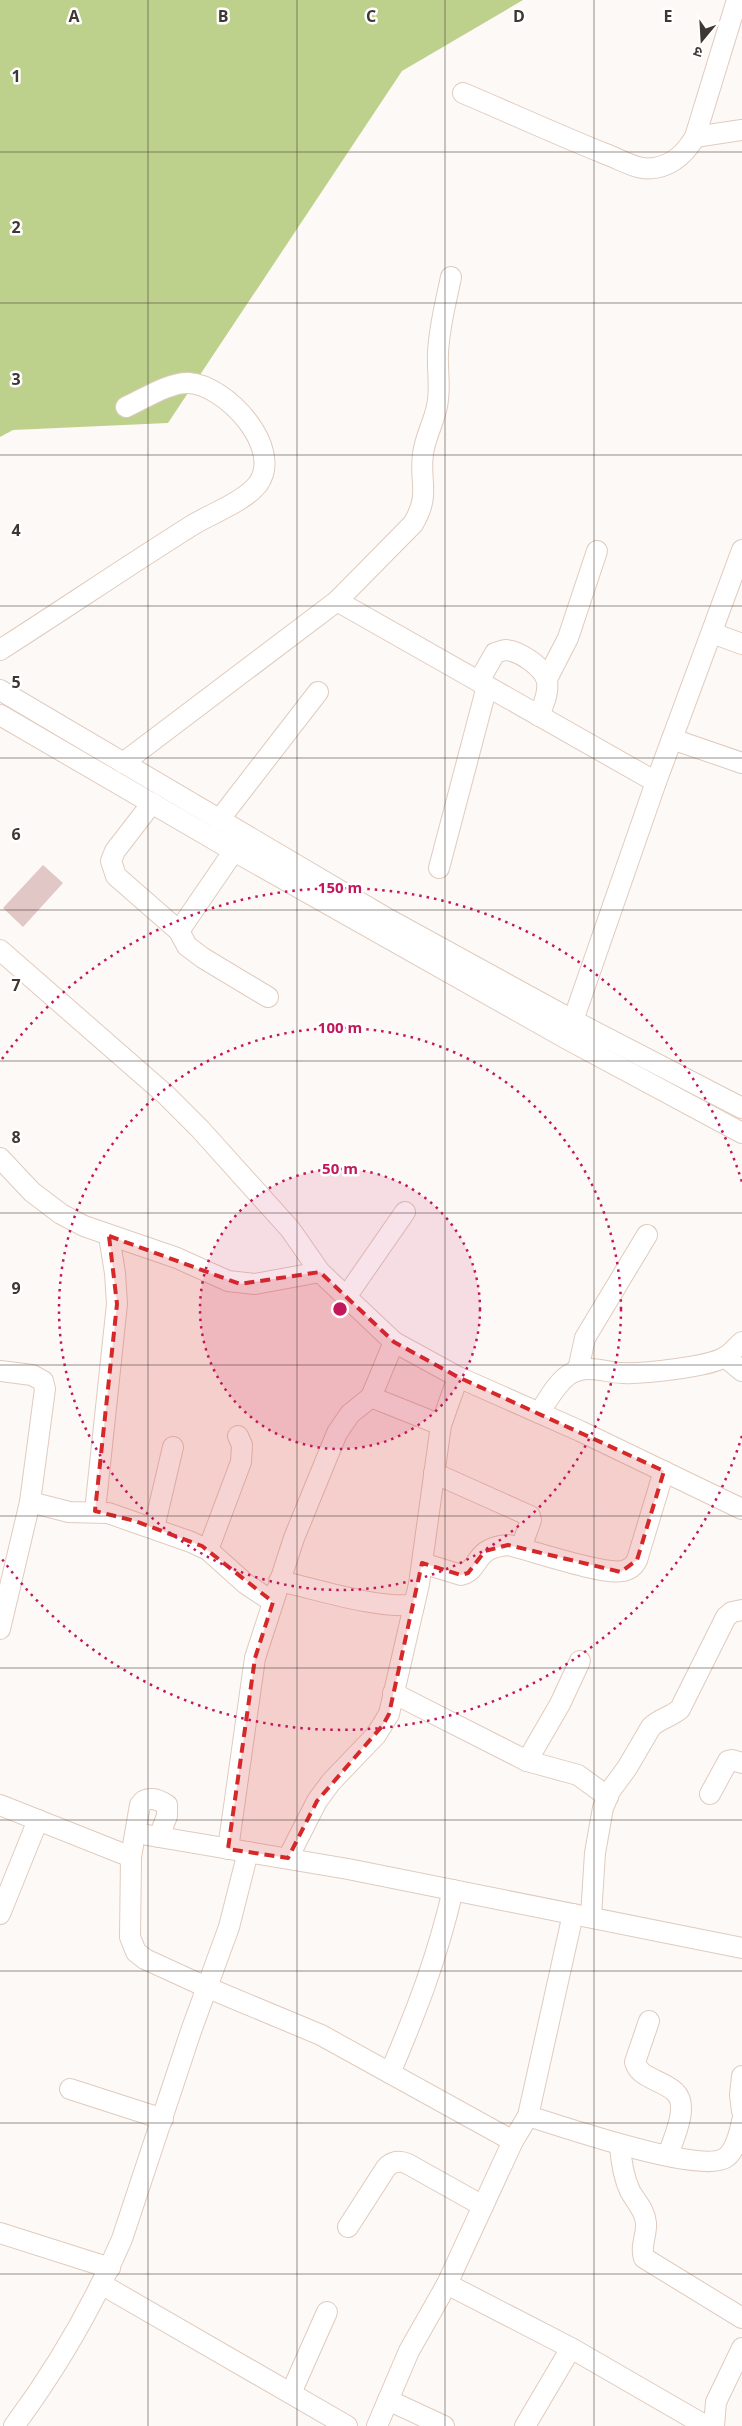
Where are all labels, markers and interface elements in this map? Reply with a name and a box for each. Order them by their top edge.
text: A [68,5,80,27]
text: B [218,5,228,27]
text: C [366,5,376,27]
text: D [513,5,525,27]
text: E [664,5,673,27]
north arrow [677,15,727,65]
text: उ [690,42,705,63]
text: 1 [11,65,21,87]
text: 2 [11,216,21,238]
text: 3 [11,368,21,390]
text: 4 [11,519,21,541]
text: 5 [11,671,21,693]
text: 6 [11,823,21,845]
text: 150 m [318,877,362,897]
text: 7 [11,974,21,996]
text: 100 m [318,1017,362,1037]
text: 8 [11,1126,21,1148]
text: 50 m [322,1158,358,1178]
text: 9 [11,1277,21,1299]
centre of rings [331,1300,349,1318]

